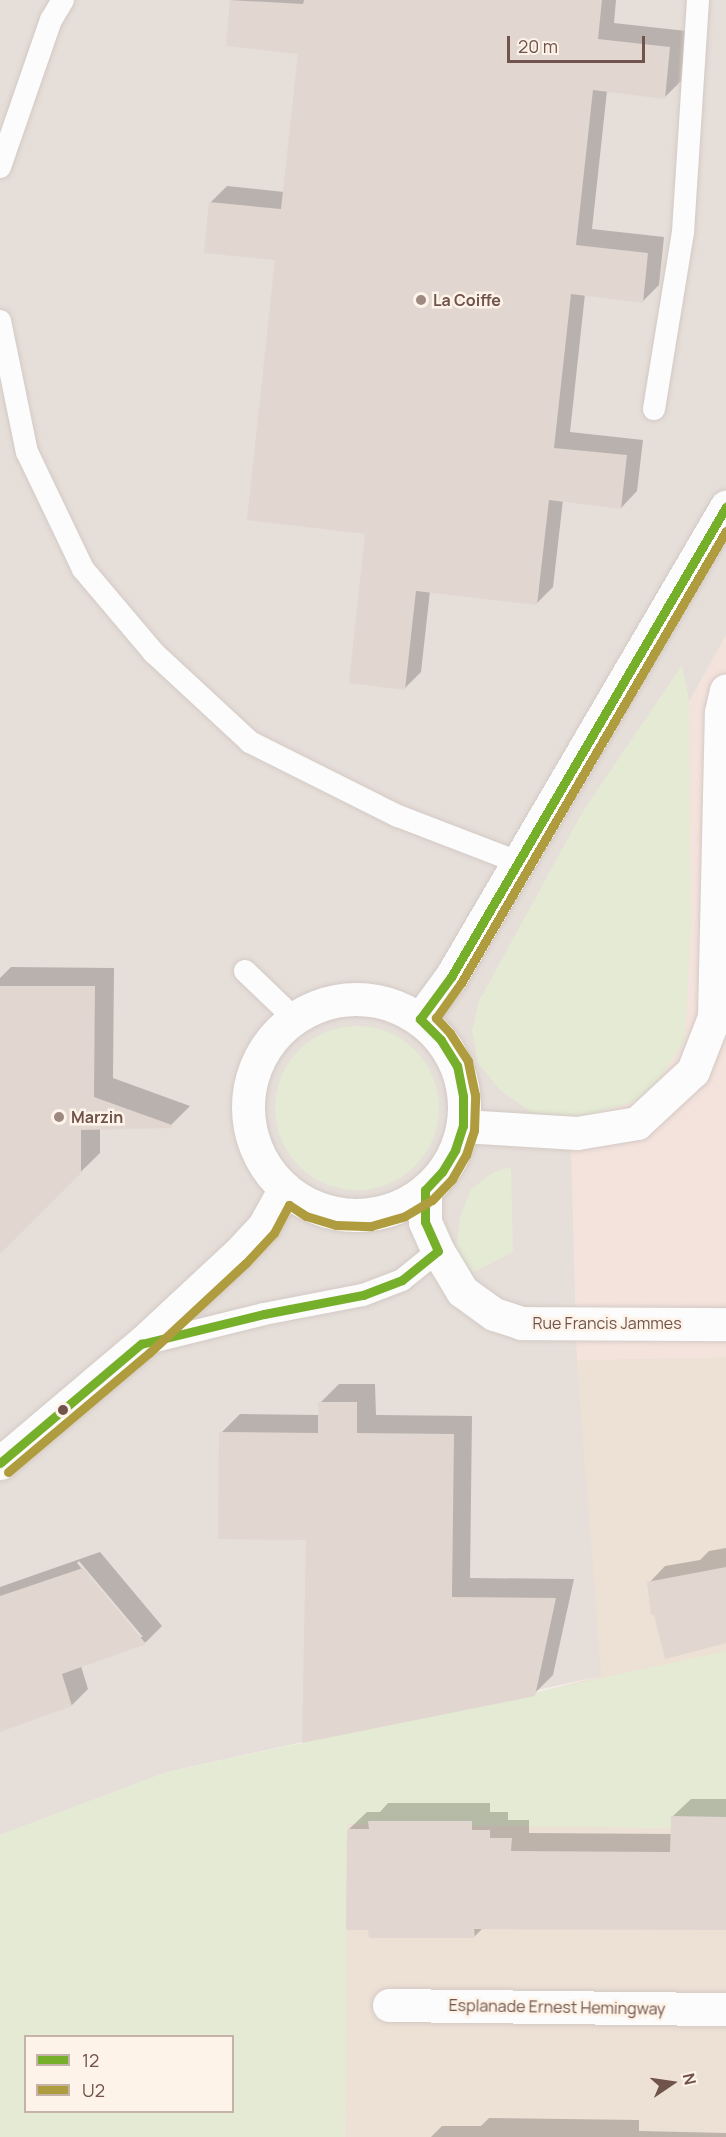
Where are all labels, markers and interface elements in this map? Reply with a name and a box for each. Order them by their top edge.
scale bar [510,24,648,62]
text: 20 m [518,34,558,58]
place label: La Coiffe [433,290,501,310]
marker: La Coiffe [414,293,428,307]
place label: Marzin [71,1107,123,1127]
marker: Marzin [52,1110,66,1124]
street label: Rue Francis Jammes [532,1313,682,1333]
unlabelled marker [57,1404,69,1416]
street label: Esplanade Ernest Hemingway [448,1996,666,2018]
legend [24,2035,234,2113]
text: 12 [82,2048,99,2072]
north arrow [642,2053,702,2113]
text: N [678,2071,702,2087]
text: U2 [82,2078,105,2102]

